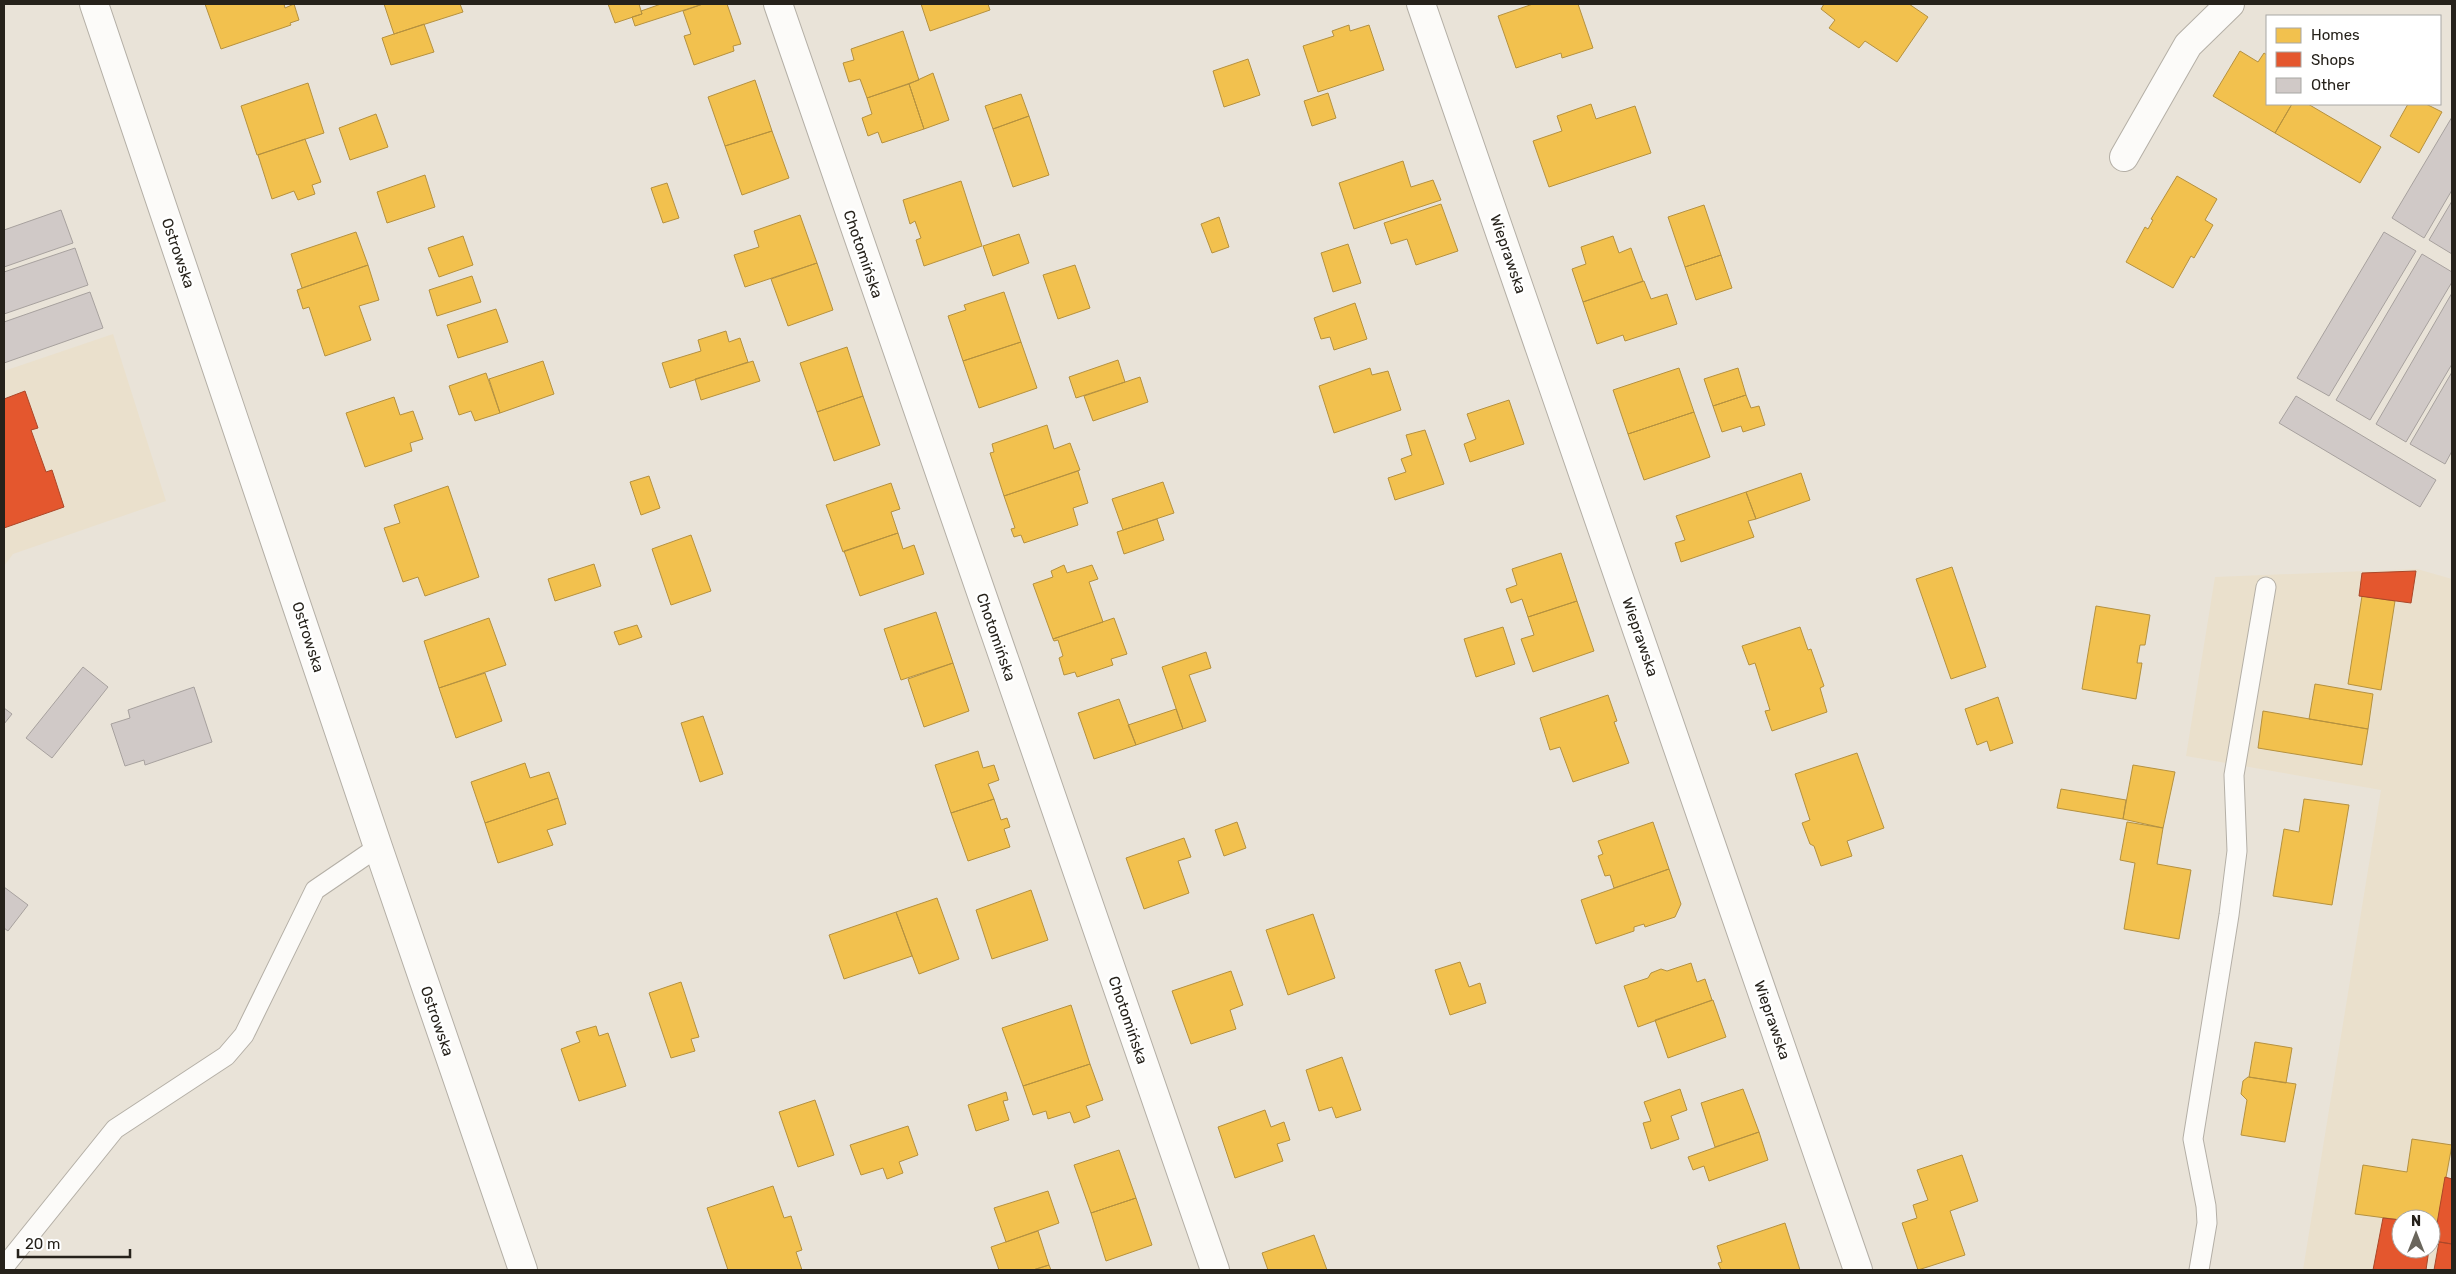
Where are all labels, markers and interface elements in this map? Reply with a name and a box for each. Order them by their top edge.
legend [2266,15,2441,105]
text: Homes [2311,26,2360,44]
text: Shops [2311,51,2355,69]
text: Other [2311,76,2351,94]
street label: Chotomińska [840,208,886,300]
street label: Wieprawska [1486,212,1530,296]
street label: Ostrowska [158,216,198,290]
street label: Chotomińska [973,591,1019,683]
street label: Wieprawska [1618,595,1662,679]
street label: Ostrowska [288,600,328,674]
street label: Chotomińska [1105,974,1151,1066]
street label: Wieprawska [1750,978,1794,1062]
street label: Ostrowska [417,984,457,1058]
north arrow [2391,1209,2441,1259]
text: N [2411,1213,2421,1230]
scale bar [18,1226,130,1258]
text: 20 m [25,1235,60,1253]

